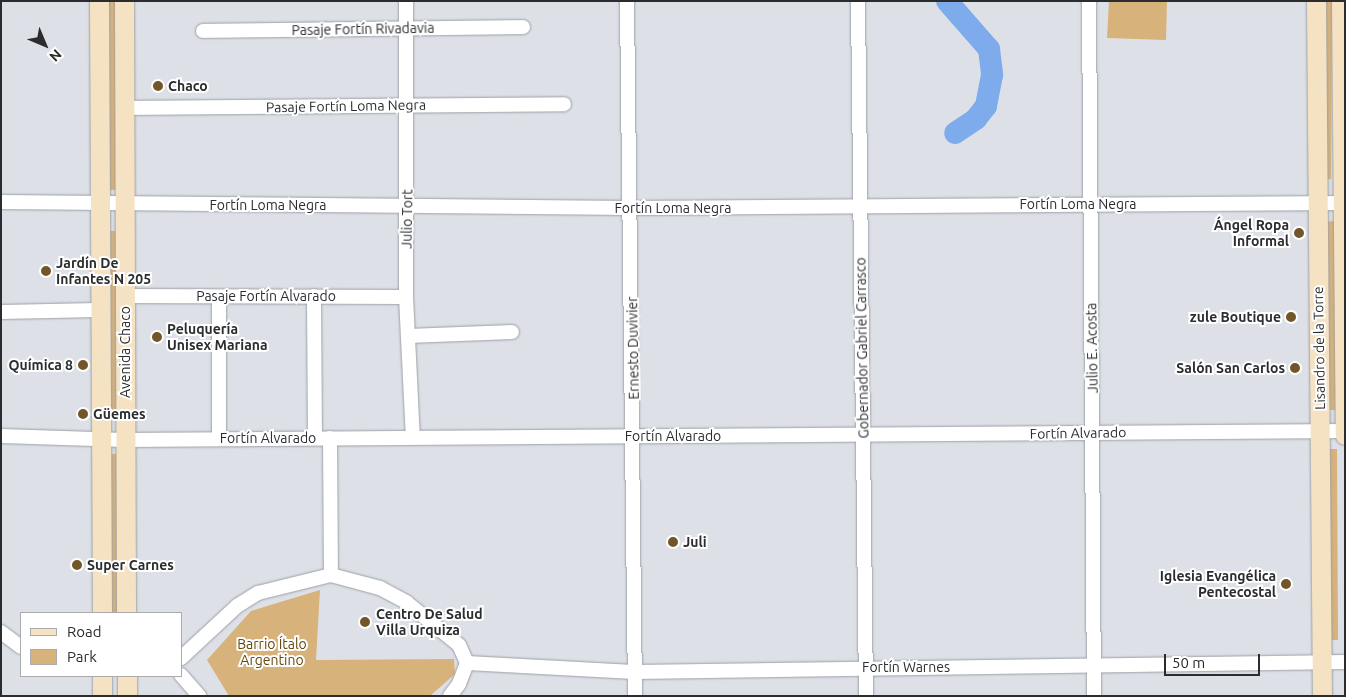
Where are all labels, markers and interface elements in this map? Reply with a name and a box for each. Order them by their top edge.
street label: Pasaje Fortín Rivadavia [291,19,435,39]
north arrow [20,20,70,70]
text: N [46,46,65,65]
place label: Chaco [168,78,208,94]
marker: Chaco [152,80,164,92]
street label: Pasaje Fortín Loma Negra [266,96,426,116]
street label: Julio Tort [398,189,416,249]
street label: Fortín Loma Negra [1019,196,1137,212]
street label: Fortín Loma Negra [209,197,327,213]
street label: Fortín Loma Negra [614,200,732,216]
place label: Ángel Ropa Informal [1214,217,1289,250]
marker: Ángel Ropa Informal [1293,227,1305,239]
place label: Jardín De Infantes N 205 [56,255,151,288]
street label: Gobernador Gabriel Carrasco [852,257,872,439]
marker: Jardín De Infantes N 205 [40,265,52,277]
street label: Lisandro de la Torre [1310,286,1328,410]
street label: Pasaje Fortín Alvarado [196,288,336,304]
street label: Ernesto Duvivier [624,296,642,400]
street label: Julio E. Acosta [1083,303,1101,393]
street label: Avenida Chaco [117,306,133,398]
place label: zule Boutique [1190,309,1281,325]
marker: zule Boutique [1285,311,1297,323]
place label: Peluquería Unisex Mariana [167,321,268,354]
marker: Peluquería Unisex Mariana [151,331,163,343]
place label: Química 8 [9,357,73,373]
marker: Química 8 [77,359,89,371]
place label: Salón San Carlos [1176,360,1285,376]
marker: Salón San Carlos [1289,362,1301,374]
place label: Güemes [93,406,146,422]
marker: Güemes [77,408,89,420]
street label: Fortín Alvarado [1030,424,1126,442]
street label: Fortín Alvarado [625,428,721,444]
street label: Fortín Alvarado [220,430,316,446]
place label: Juli [683,534,707,550]
marker: Juli [667,536,679,548]
place label: Super Carnes [87,557,174,573]
marker: Super Carnes [71,559,83,571]
place label: Iglesia Evangélica Pentecostal [1160,568,1276,600]
marker: Iglesia Evangélica Pentecostal [1280,578,1292,590]
place label: Centro De Salud Villa Urquiza [376,606,483,638]
legend [20,612,182,677]
marker: Centro De Salud Villa Urquiza [358,615,372,629]
text: Road [67,623,102,640]
park label: Barrio Ítalo Argentino [237,636,307,669]
scale bar [1166,644,1262,676]
text: Park [67,648,97,665]
text: 50 m [1172,654,1205,671]
street label: Fortín Warnes [862,659,950,675]

